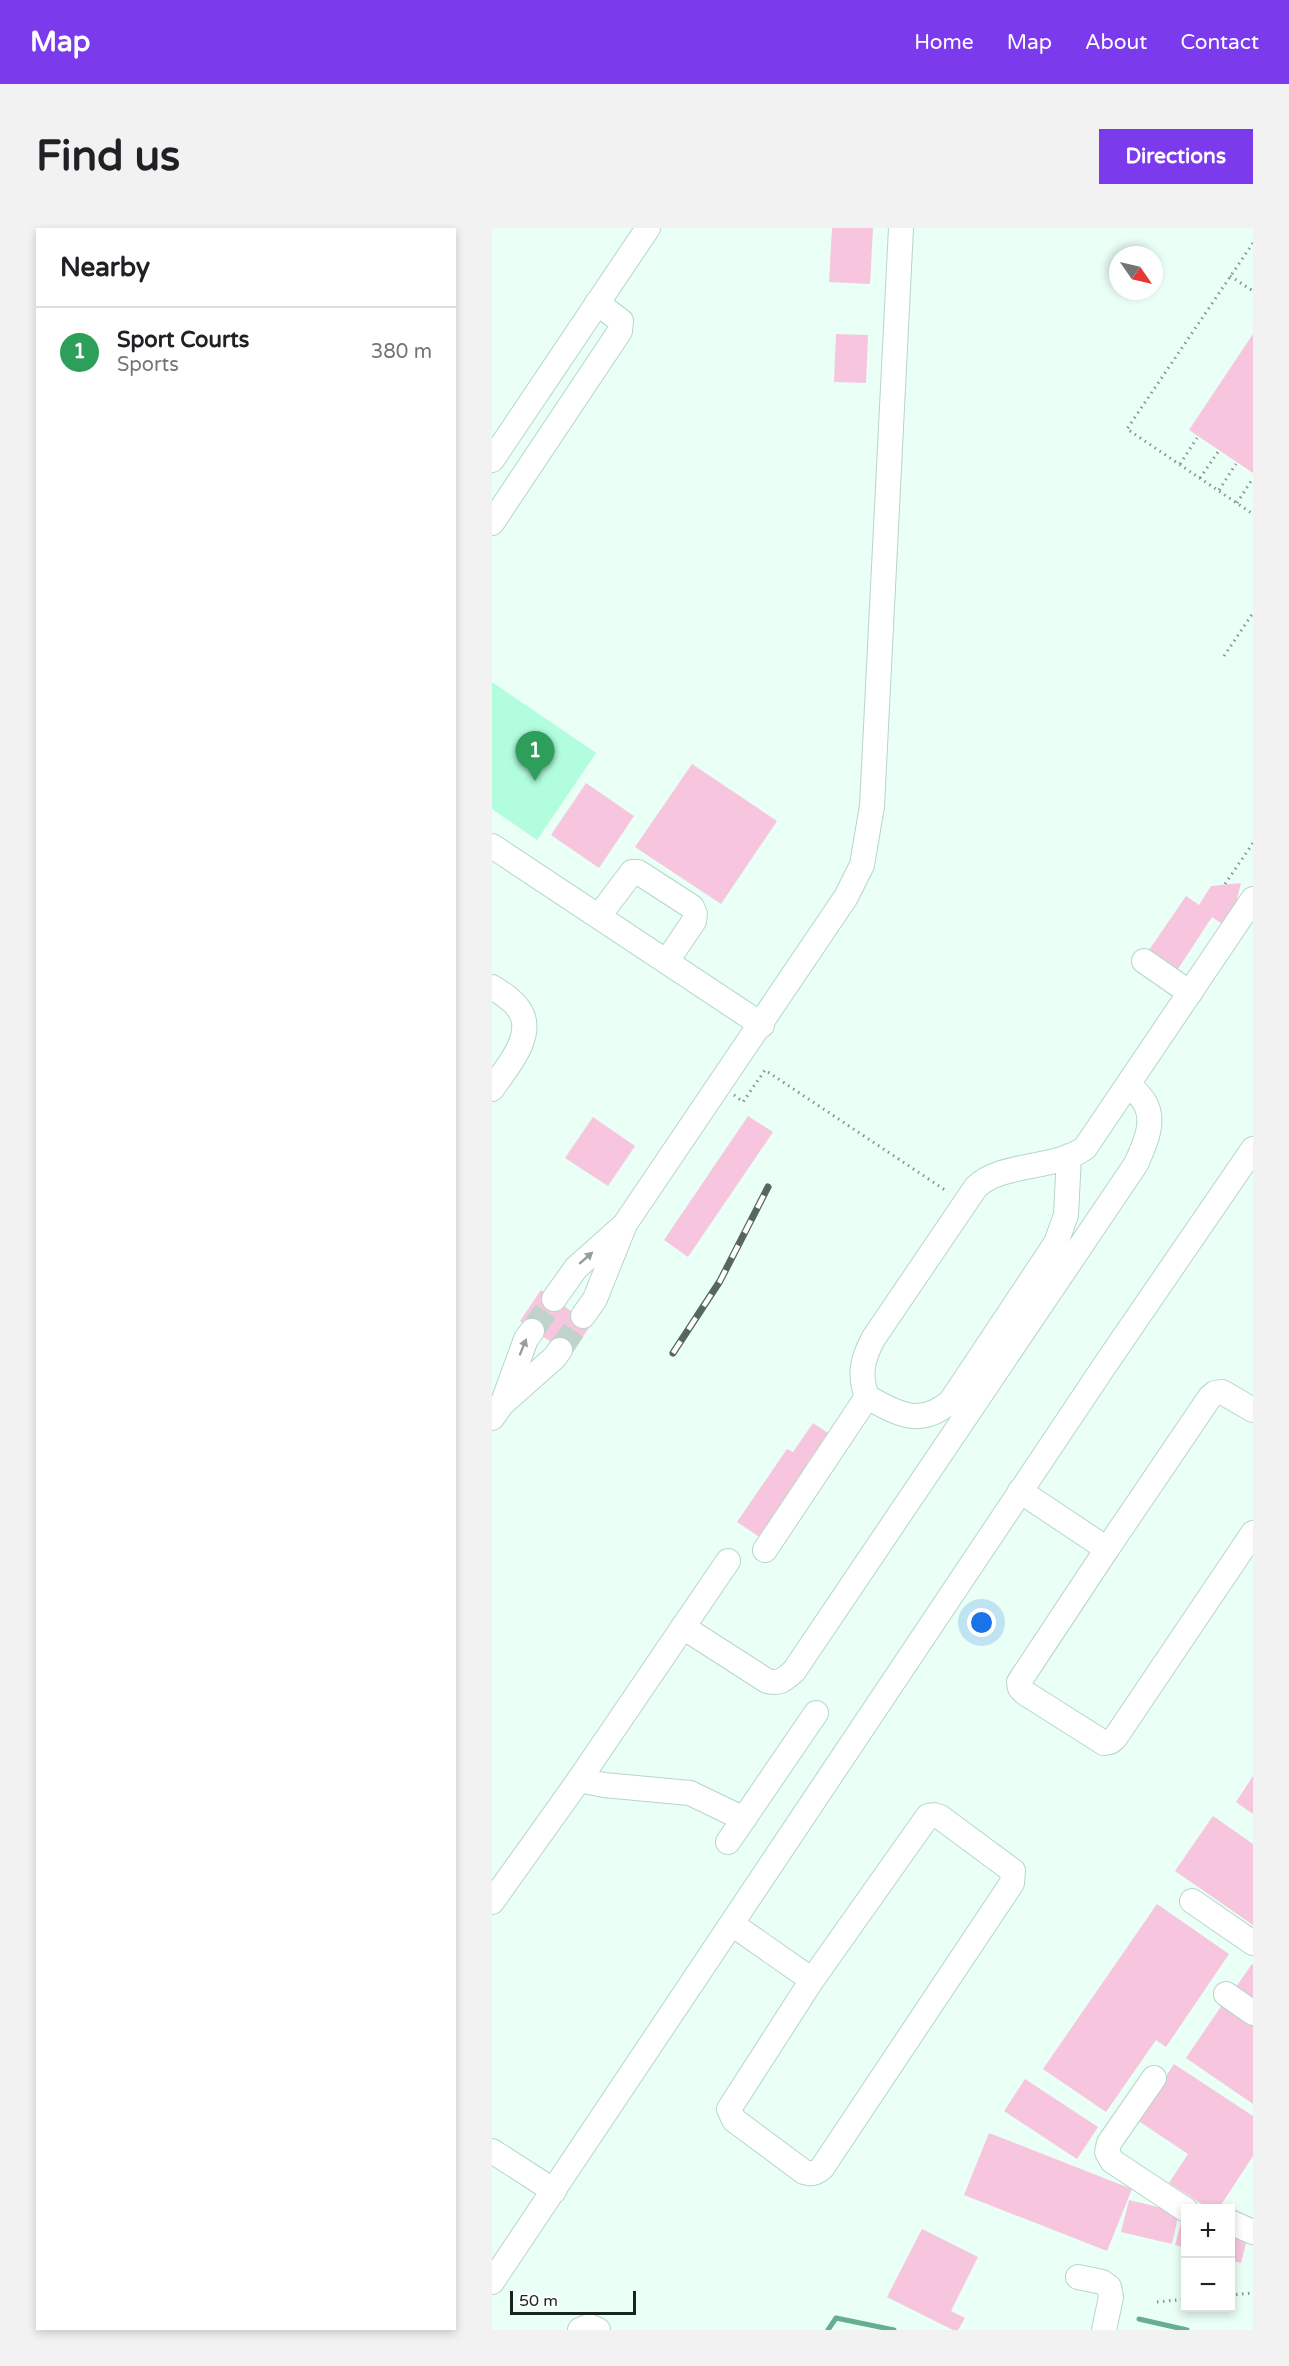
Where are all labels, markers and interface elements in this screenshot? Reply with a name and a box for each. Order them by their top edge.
text: Map [30,25,90,59]
text: Home [914,30,974,55]
text: Map [1007,30,1052,55]
text: About [1085,30,1147,55]
text: Contact [1180,30,1259,55]
button: Directions [1099,129,1253,184]
text: Find us [36,131,180,182]
north arrow [1109,246,1163,300]
text: Nearby [60,252,150,283]
text: Sport Courts [117,327,249,353]
text: 1 [73,340,86,364]
text: 380 m [371,340,432,364]
text: Sports [117,353,179,377]
pin: 1 [516,732,555,781]
one-way arrow [578,1252,593,1265]
one-way arrow [518,1338,528,1356]
your location [967,1608,996,1637]
map controls [1181,2204,1235,2312]
button: + [1181,2204,1235,2258]
button: − [1181,2258,1235,2312]
scale bar [510,2288,636,2316]
text: 50 m [519,2291,558,2311]

